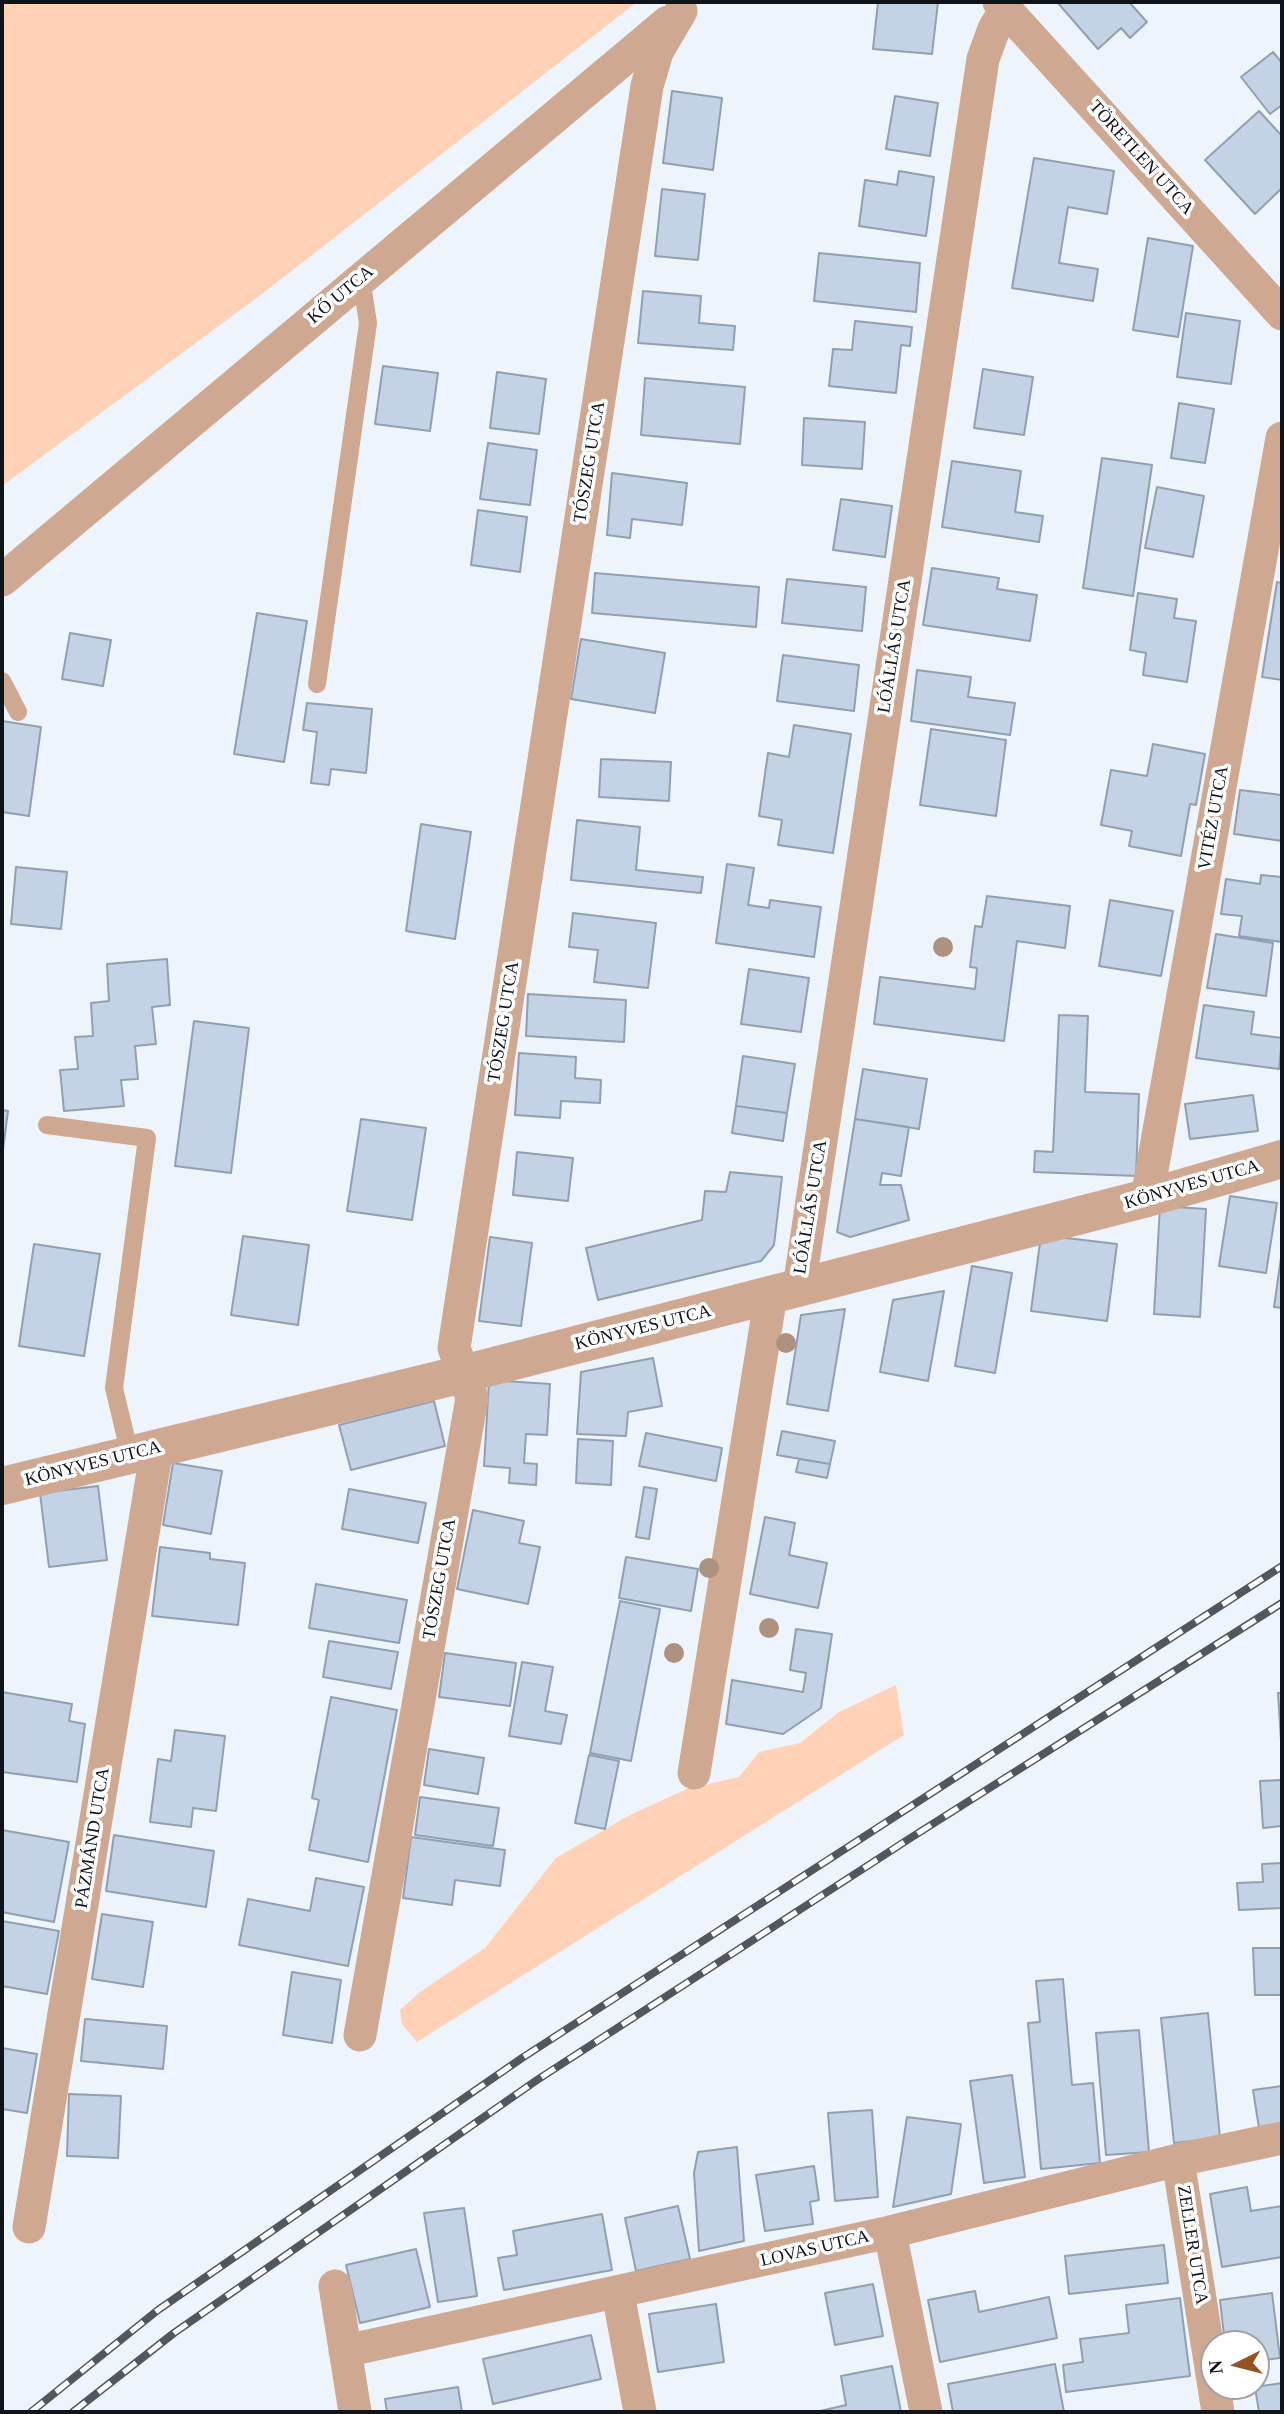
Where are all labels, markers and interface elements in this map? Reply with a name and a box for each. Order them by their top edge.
street label: TÖRETLEN UTCA [1084,96,1198,220]
street label: KŐ UTCA [304,261,378,329]
street label: TÓSZEG UTCA [570,400,610,524]
street label: LÓÁLLÁS UTCA [874,577,916,715]
street label: VITÉZ UTCA [1194,764,1234,872]
street label: TÓSZEG UTCA [484,960,524,1084]
street label: LÓÁLLÁS UTCA [790,1138,832,1276]
street label: KÖNYVES UTCA [1122,1155,1262,1215]
street label: KÖNYVES UTCA [573,1301,713,1355]
street label: KÖNYVES UTCA [23,1437,163,1491]
street label: TÓSZEG UTCA [419,1517,461,1641]
street label: PÁZMÁND UTCA [71,1766,115,1910]
street label: ZELLER UTCA [1172,2184,1212,2306]
street label: LOVAS UTCA [758,2226,872,2272]
north arrow [1200,2330,1270,2400]
text: N [1204,2359,1227,2375]

